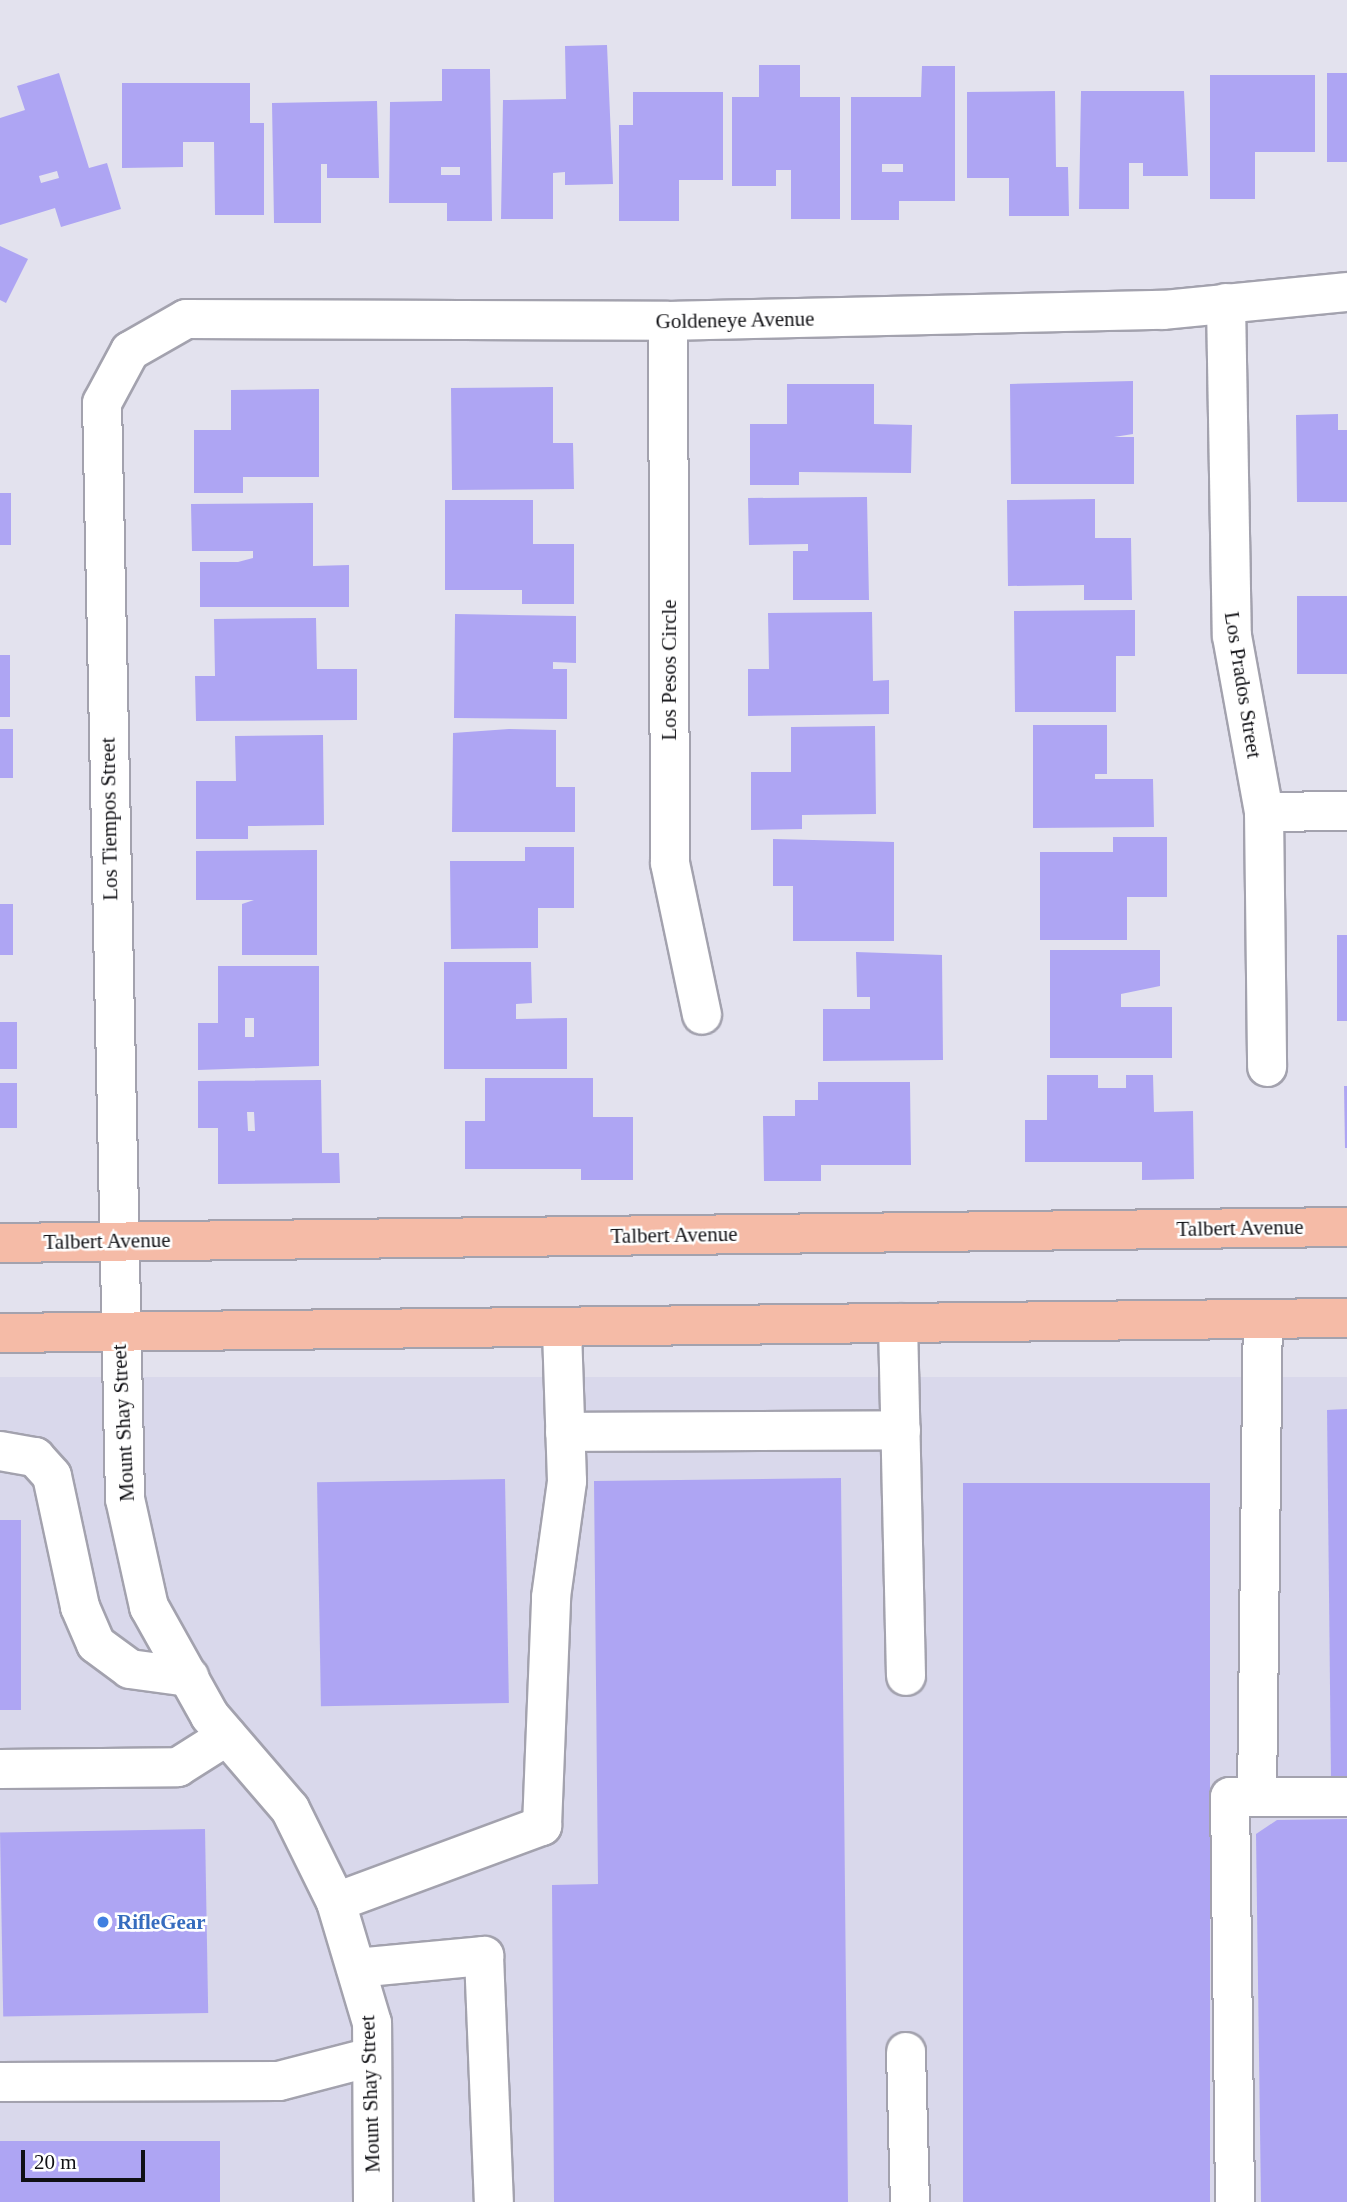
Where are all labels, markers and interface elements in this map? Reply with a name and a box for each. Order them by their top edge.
street label: Goldeneye Avenue [655,306,815,334]
street label: Los Pesos Circle [656,599,682,741]
street label: Los Prados Street [1219,610,1267,760]
street label: Los Tiempos Street [95,737,123,901]
street label: Talbert Avenue [1176,1214,1304,1242]
street label: Talbert Avenue [610,1221,738,1249]
street label: Talbert Avenue [43,1227,171,1255]
street label: Mount Shay Street [106,1344,140,1502]
place label: RifleGear [117,1909,206,1935]
marker: RifleGear [95,1914,111,1930]
street label: Mount Shay Street [355,2015,385,2173]
scale bar [24,2136,149,2180]
text: 20 m [34,2150,77,2174]

